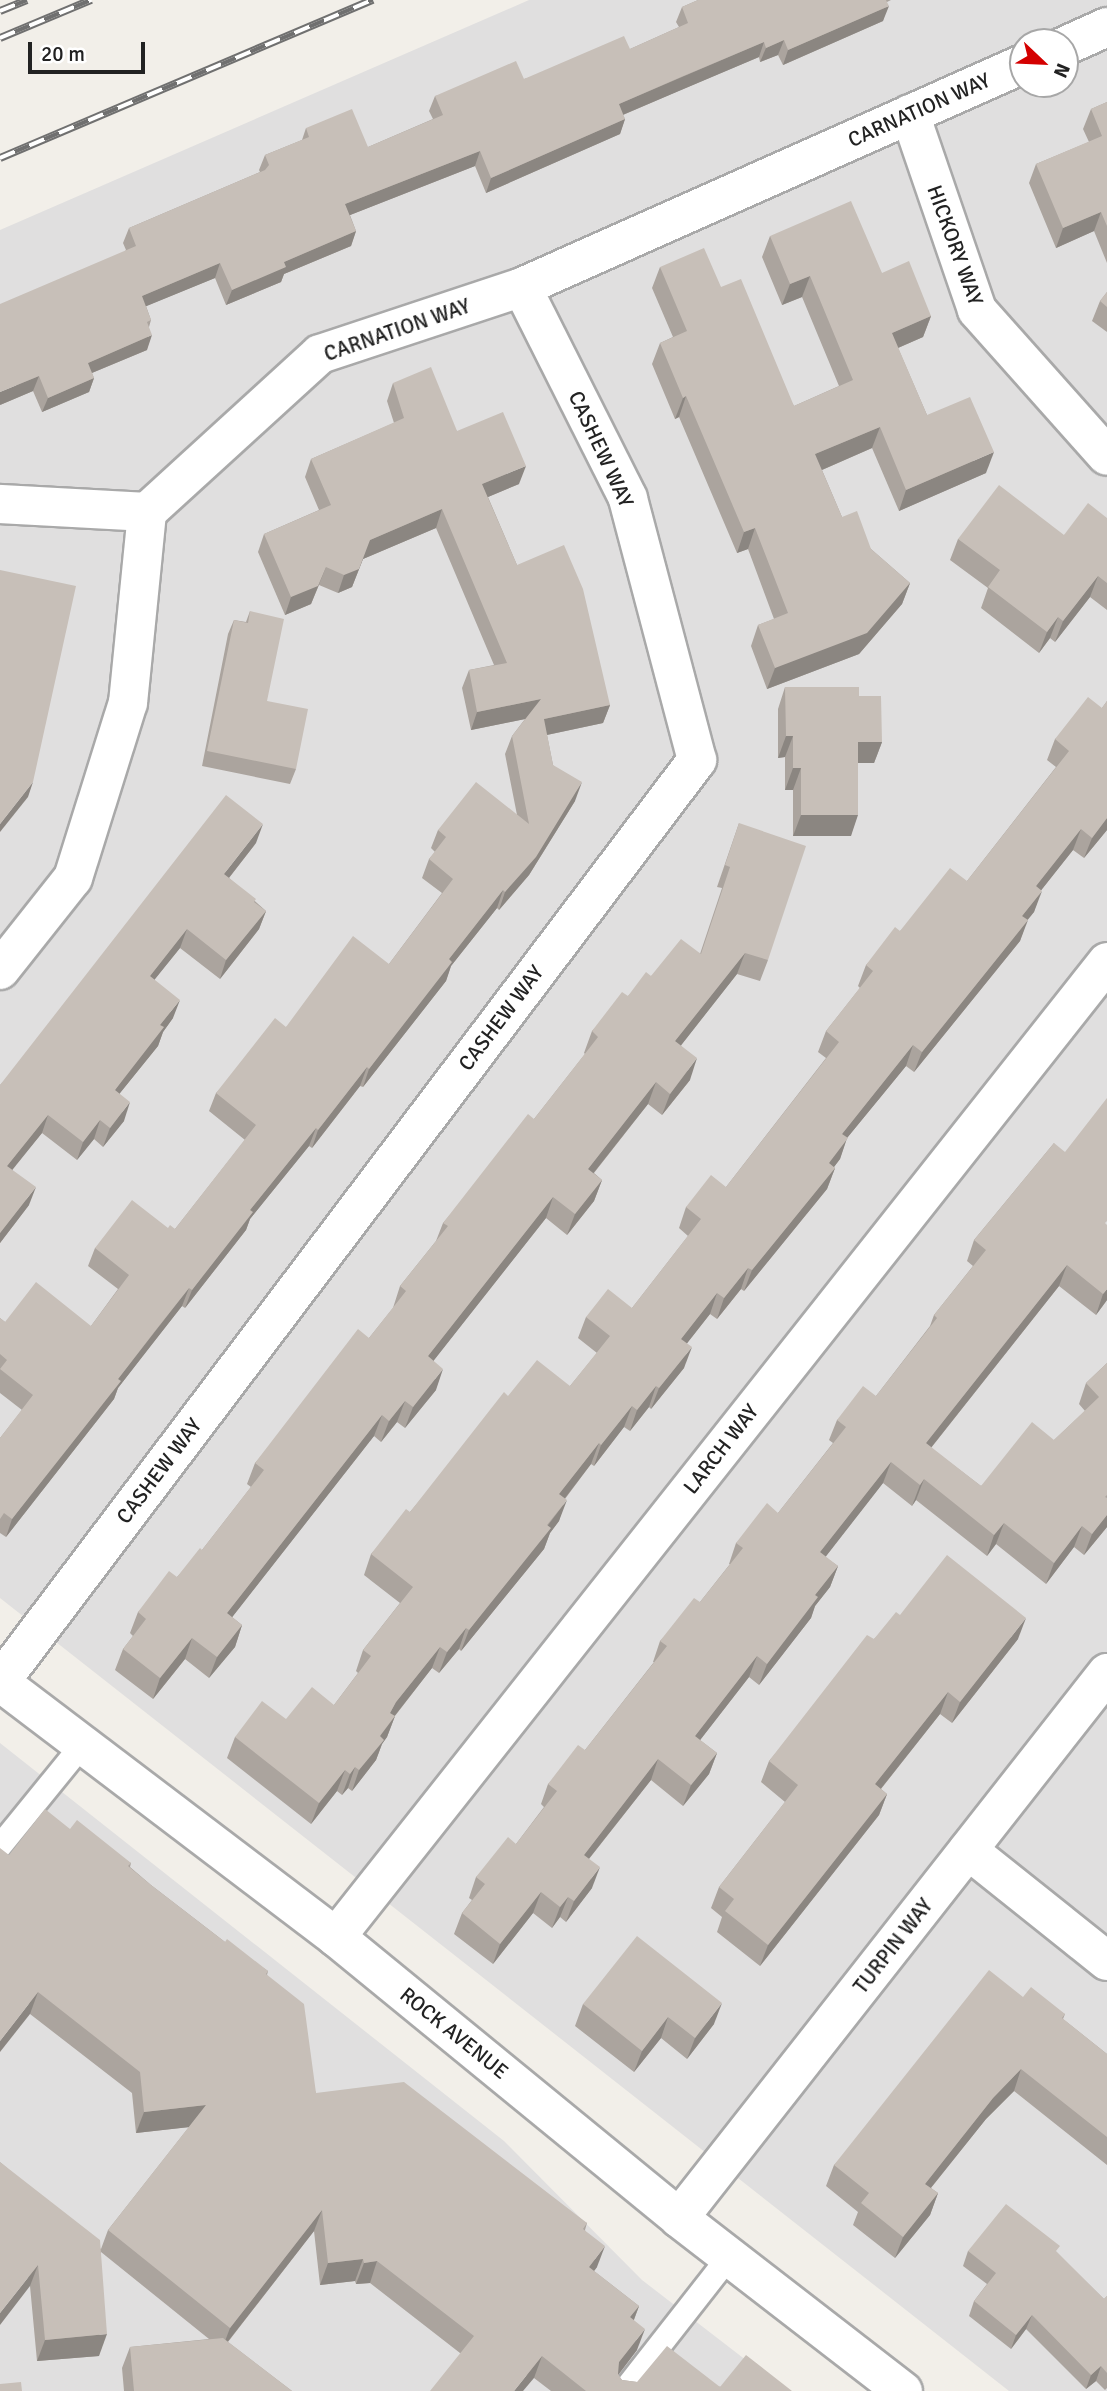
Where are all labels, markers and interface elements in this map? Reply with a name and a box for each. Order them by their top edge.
scale bar [32,28,149,72]
north arrow [1009,28,1079,98]
text: 20 m [41,41,85,67]
text: N [1048,60,1075,81]
street label: CARNATION WAY [844,67,994,153]
street label: HICKORY WAY [922,181,988,309]
street label: CARNATION WAY [321,293,473,367]
street label: CASHEW WAY [563,387,639,511]
street label: CASHEW WAY [453,960,549,1076]
street label: LARCH WAY [678,1399,764,1499]
street label: CASHEW WAY [111,1413,207,1529]
street label: TURPIN WAY [848,1894,938,1998]
street label: ROCK AVENUE [395,1982,513,2084]

